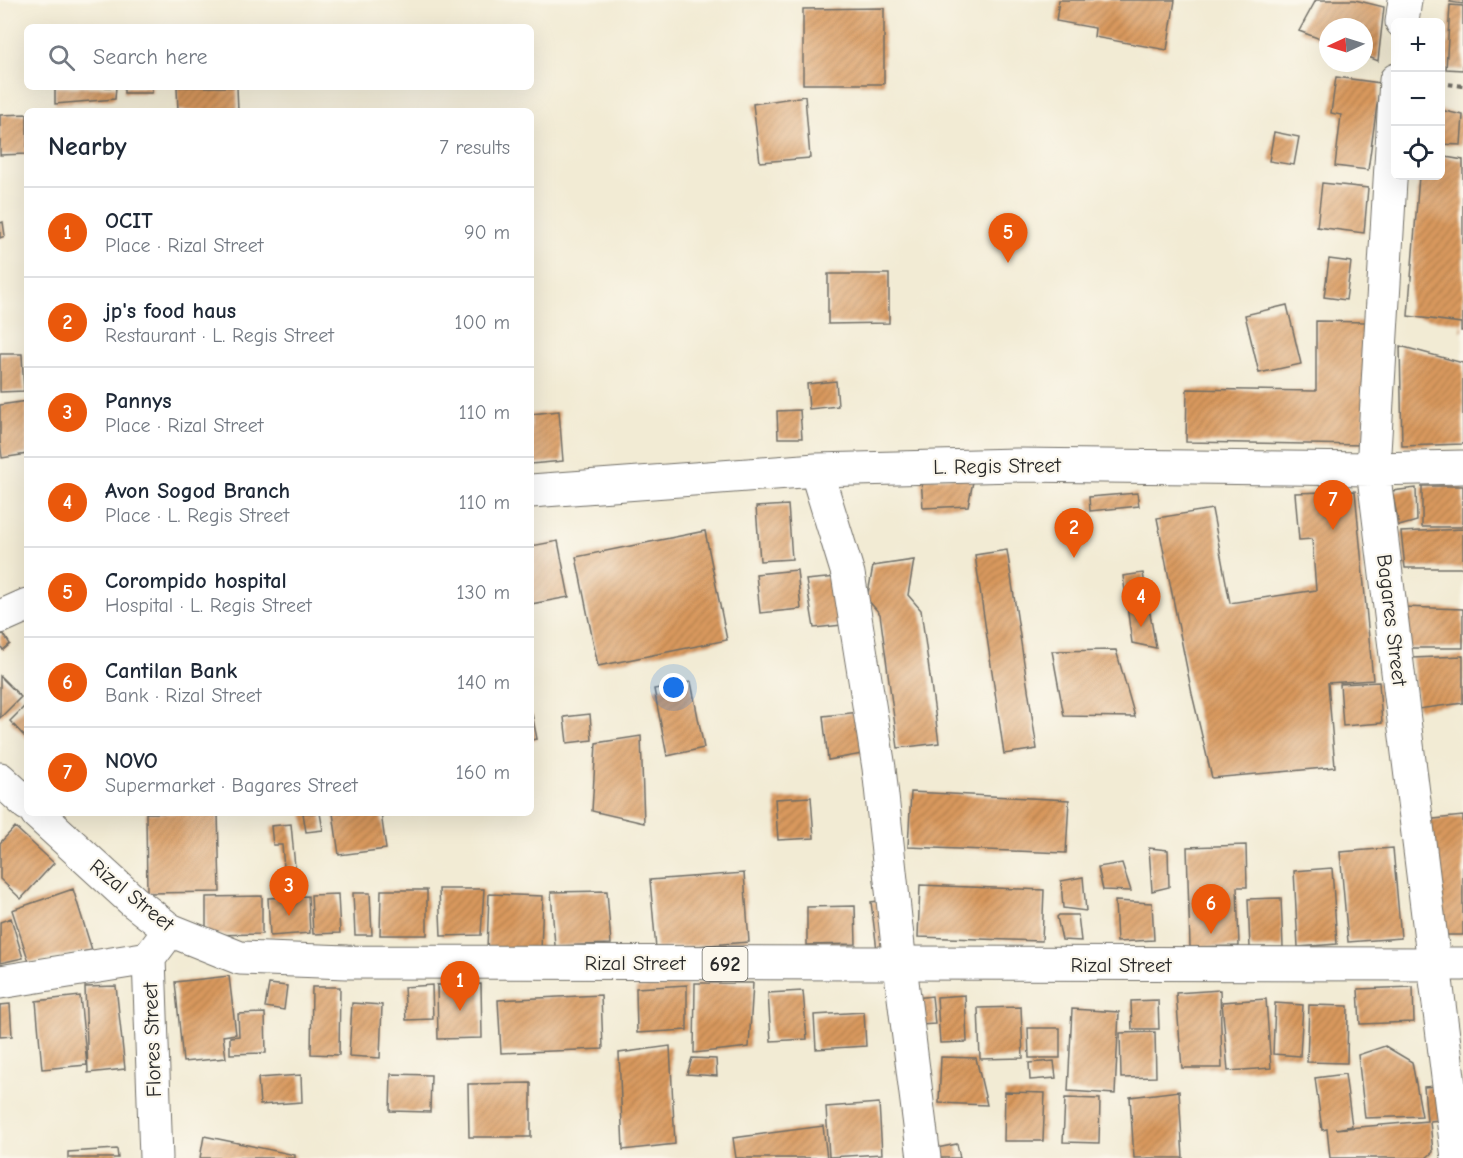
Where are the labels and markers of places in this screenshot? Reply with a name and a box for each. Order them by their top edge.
pin: 5 [988,214,1028,263]
pin: 7 [1314,480,1352,530]
pin: 2 [1054,508,1094,558]
pin: 4 [1122,578,1160,627]
pin: 3 [270,866,308,916]
pin: 6 [1192,884,1230,934]
pin: 1 [440,962,480,1011]

